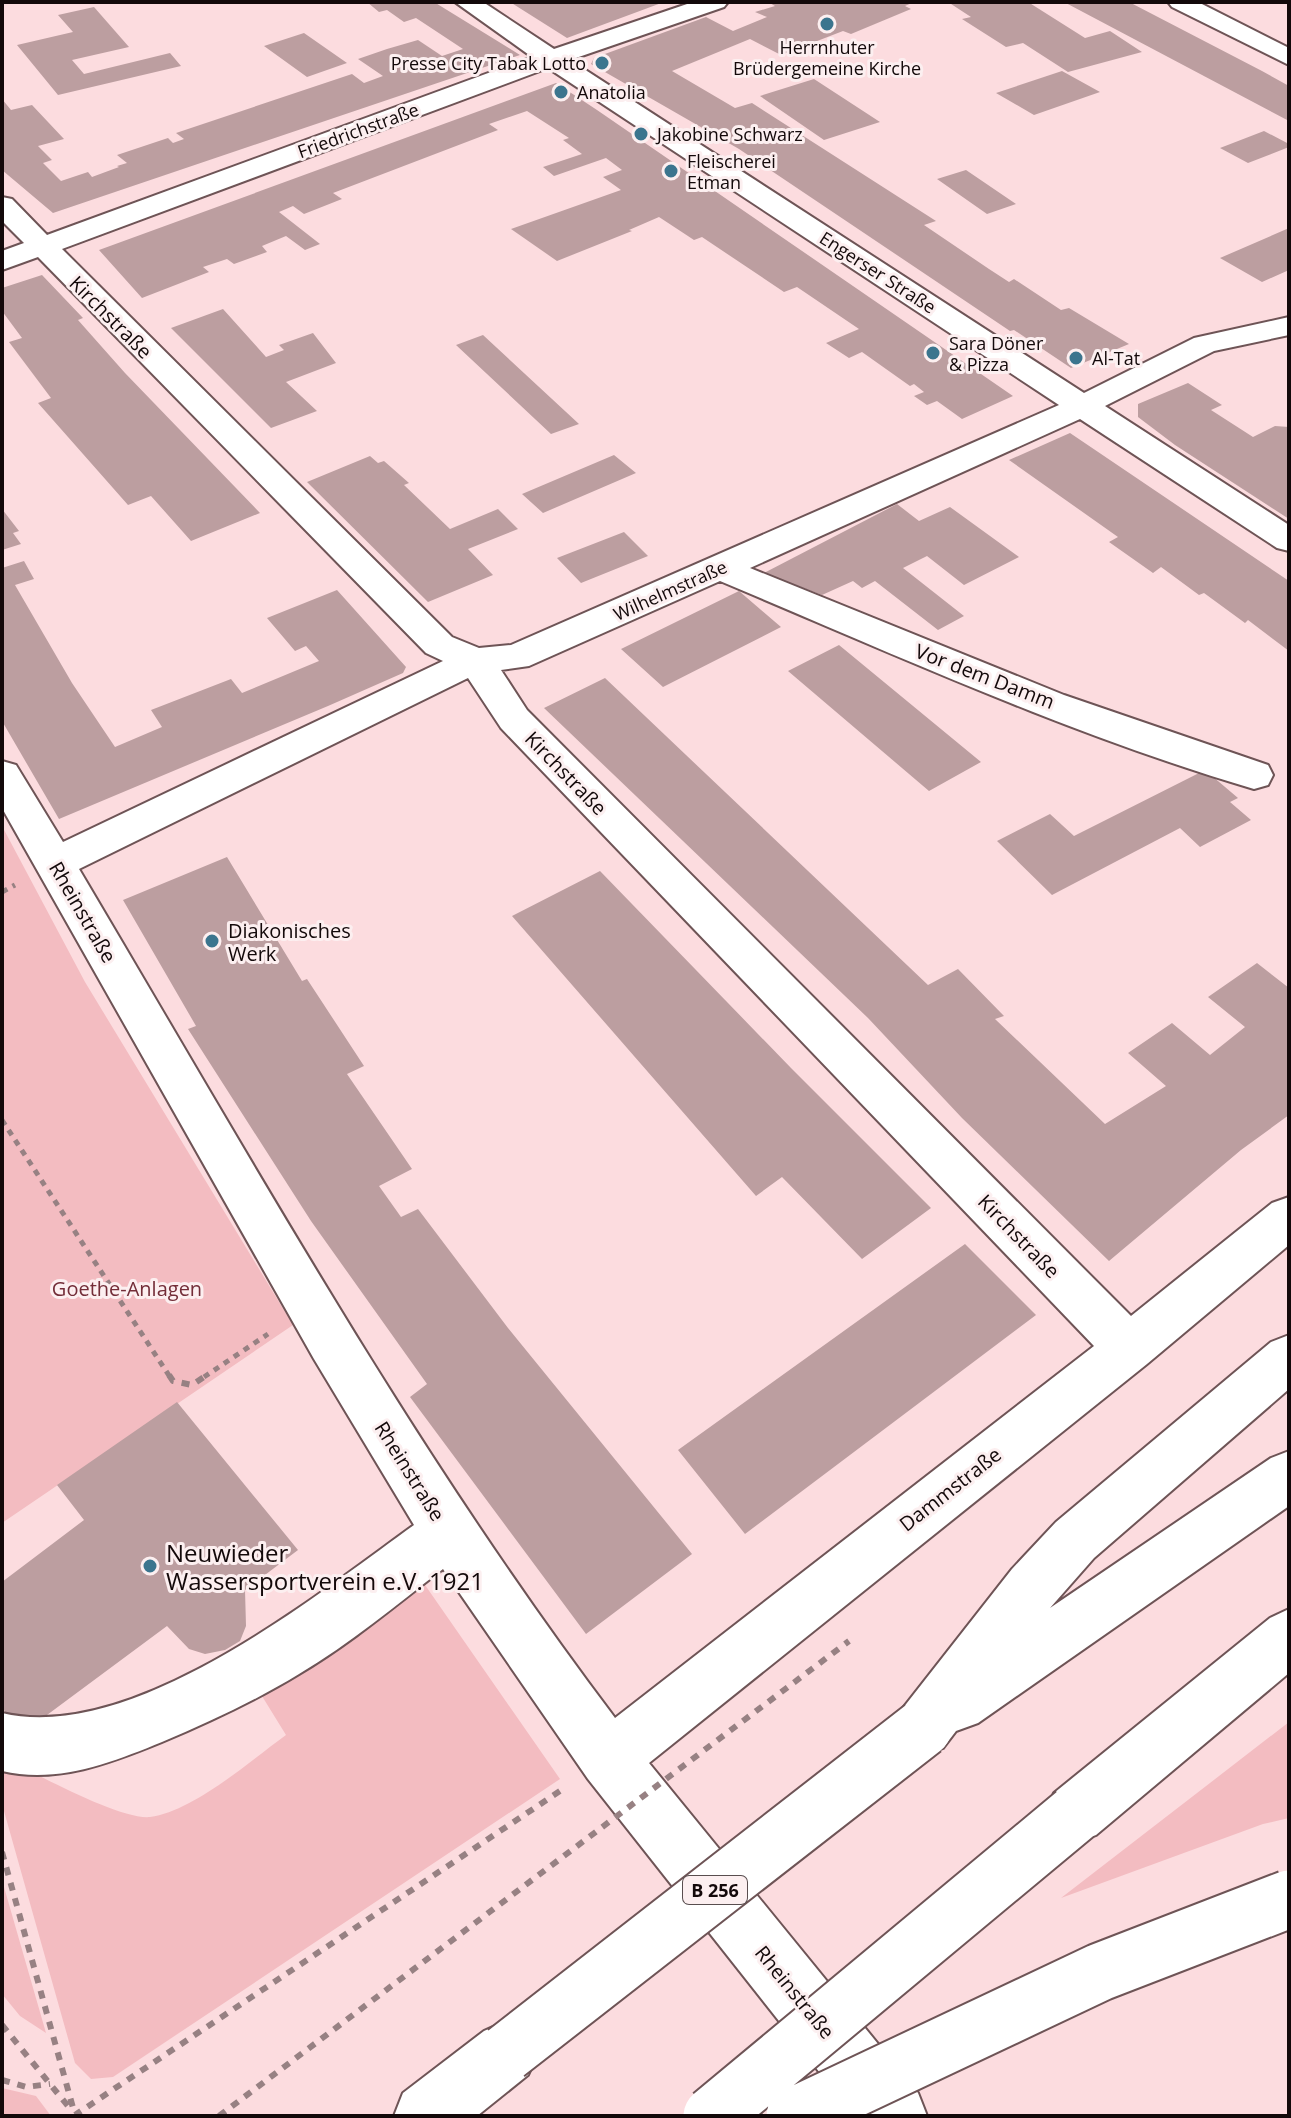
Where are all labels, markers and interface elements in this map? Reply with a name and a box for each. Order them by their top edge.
marker: Herrnhuter Brüdergemeine Kirche [818,15,836,33]
place label: Herrnhuter Brüdergemeine Kirche [733,35,921,80]
place label: Presse City Tabak Lotto [391,51,586,75]
marker: Presse City Tabak Lotto [593,54,611,72]
place label: Anatolia [577,80,646,104]
marker: Anatolia [552,83,570,101]
street label: Friedrichstraße [294,97,422,163]
place label: Jakobine Schwarz [655,122,803,146]
marker: Jakobine Schwarz [632,125,650,143]
place label: Fleischerei Etman [687,149,776,194]
marker: Fleischerei Etman [662,162,680,180]
street label: Engerser Straße [815,225,941,319]
street label: Kirchstraße [64,270,158,364]
place label: Sara Döner & Pizza [949,331,1044,376]
marker: Sara Döner & Pizza [924,344,942,362]
place label: Al-Tat [1092,346,1140,370]
marker: Al-Tat [1067,349,1085,367]
street label: Wilhelmstraße [610,554,730,626]
street label: Vor dem Damm [911,637,1059,715]
street label: Kirchstraße [519,725,613,821]
street label: Rheinstraße [43,856,123,968]
place label: Diakonisches Werk [228,917,351,967]
marker: Diakonisches Werk [203,932,221,950]
street label: Kirchstraße [972,1188,1066,1284]
park label: Goethe-Anlagen [52,1275,202,1302]
street label: Rheinstraße [369,1416,451,1526]
street label: Dammstraße [894,1441,1006,1537]
place label: Neuwieder Wassersportverein e.V. 1921 [166,1536,484,1597]
marker: Neuwieder Wassersportverein e.V. 1921 [141,1557,159,1575]
road number: B 256 [683,1876,747,1904]
street label: Rheinstraße [749,1940,841,2044]

